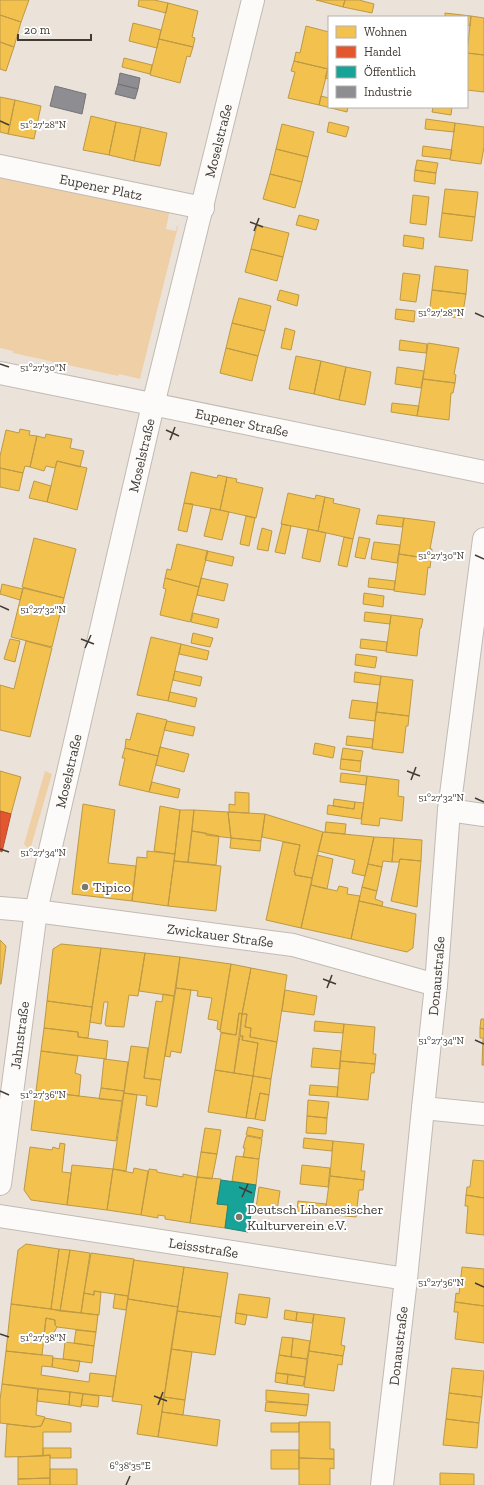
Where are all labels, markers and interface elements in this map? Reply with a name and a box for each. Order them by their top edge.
scale bar [18,16,91,42]
legend [328,16,468,108]
text: 20 m [24,23,51,37]
text: Wohnen [364,25,407,39]
text: Handel [364,45,401,59]
text: Öffentlich [364,65,416,79]
text: Industrie [364,85,412,99]
street label: Moselstraße [201,102,236,179]
text: 51°27'28"N [20,119,67,131]
street label: Eupener Platz [58,171,144,204]
text: 51°27'28"N [418,307,465,319]
text: 51°27'30"N [20,362,67,374]
street label: Eupener Straße [194,405,290,441]
street label: Moselstraße [125,416,159,494]
text: 51°27'30"N [418,550,465,562]
text: 51°27'32"N [20,604,66,616]
street label: Moselstraße [52,732,86,810]
text: 51°27'32"N [418,792,464,804]
text: 51°27'34"N [20,847,66,859]
place label: Tipico [93,879,131,896]
marker: Tipico [80,882,90,892]
street label: Zwickauer Straße [166,920,275,951]
street label: Donaustraße [425,935,449,1016]
street label: Jahnstraße [7,1000,33,1070]
text: 51°27'34"N [418,1035,464,1047]
text: 51°27'36"N [20,1089,67,1101]
place label: Deutsch Libanesischer Kulturverein e.V. [247,1201,383,1234]
marker: Deutsch Libanesischer Kulturverein e.V. [234,1212,244,1222]
street label: Leissstraße [168,1234,240,1262]
text: 51°27'36"N [418,1277,465,1289]
street label: Donaustraße [386,1305,412,1386]
text: 51°27'38"N [20,1332,67,1344]
text: 6°38'35"E [109,1460,151,1472]

